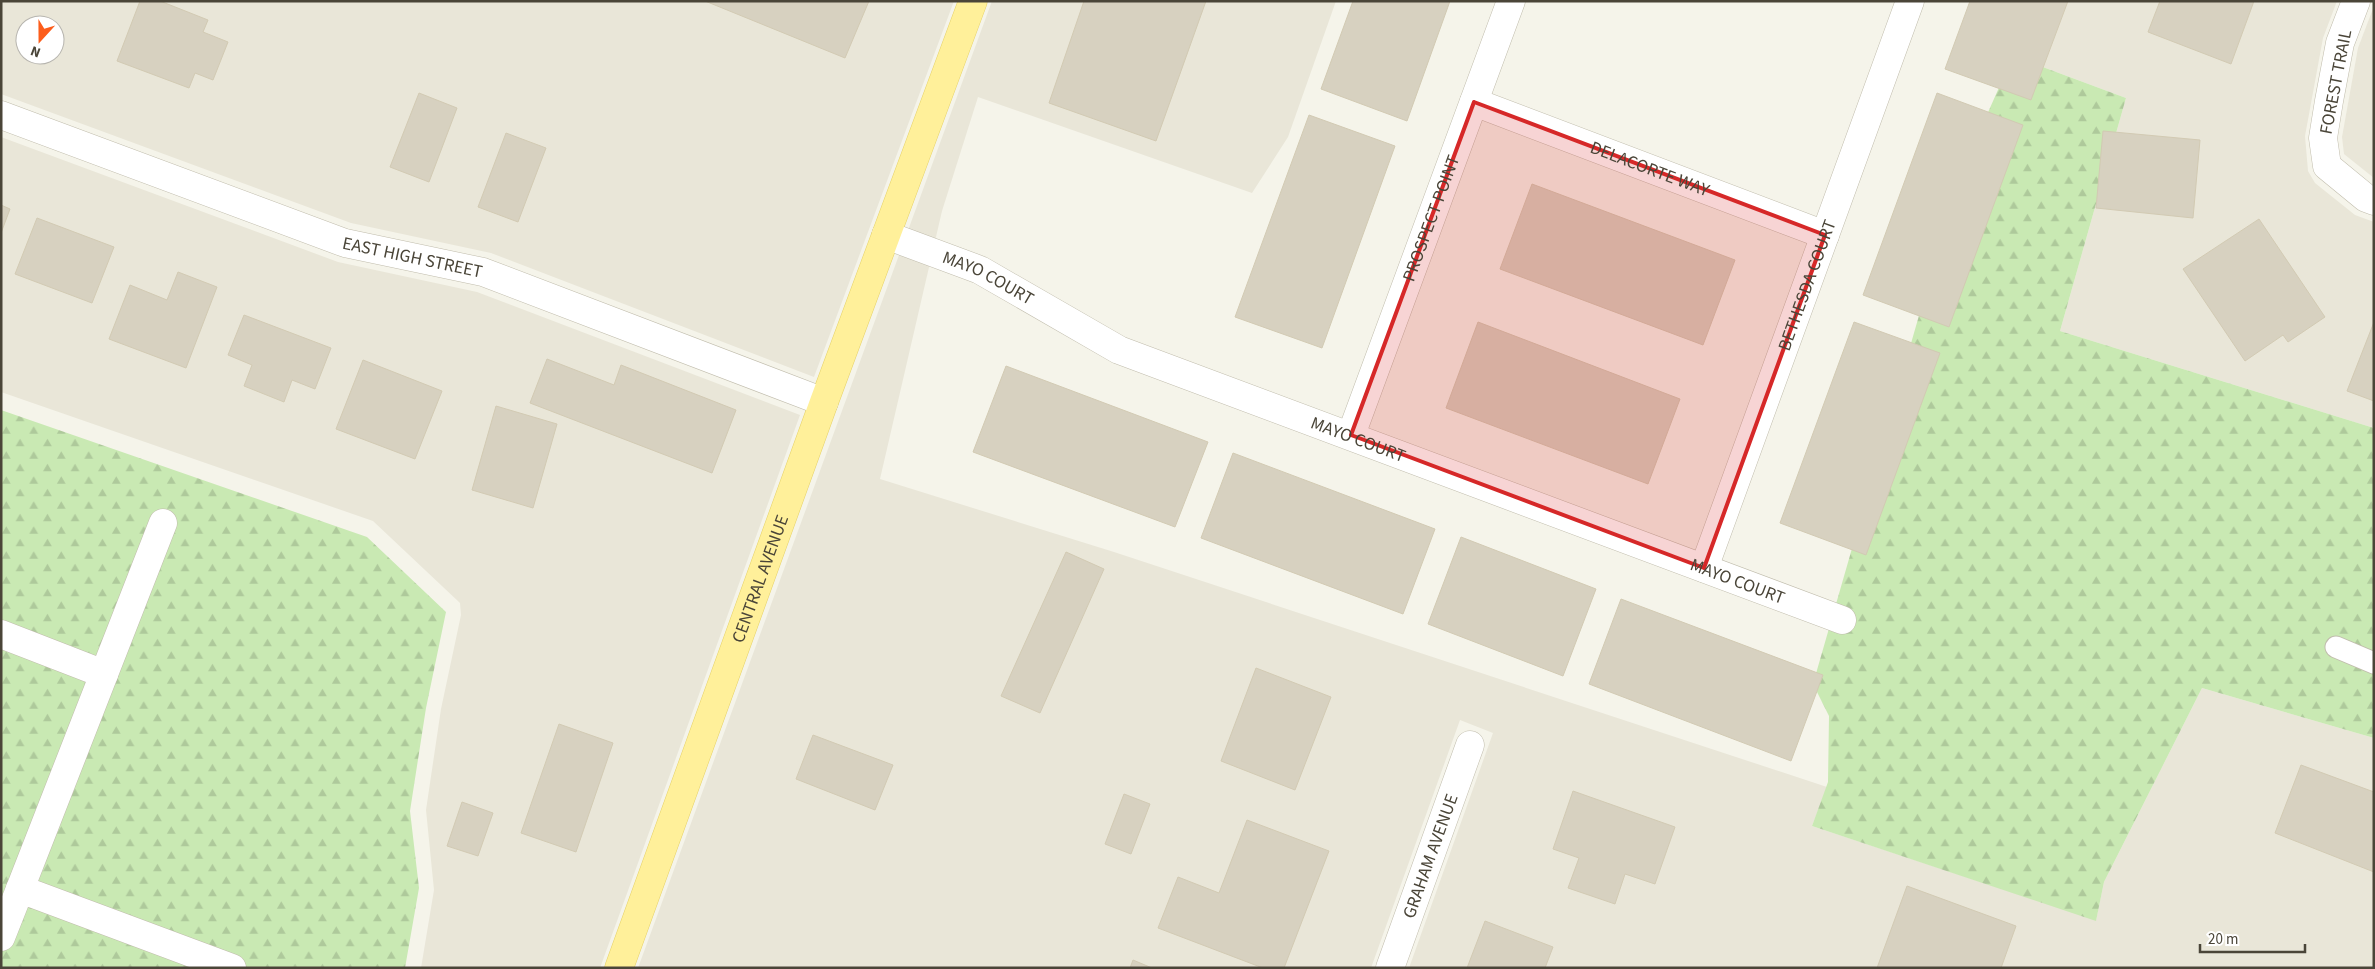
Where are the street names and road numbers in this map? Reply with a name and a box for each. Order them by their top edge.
street label: FOREST TRAIL [2314,27,2358,136]
street label: DELACORTE WAY [1587,135,1713,203]
street label: PROSPECT POINT [1396,151,1466,285]
street label: BETHESDA COURT [1771,216,1842,354]
street label: EAST HIGH STREET [340,230,485,284]
street label: MAYO COURT [939,245,1039,311]
street label: MAYO COURT [1307,410,1409,469]
street label: CENTRAL AVENUE [725,511,795,646]
street label: MAYO COURT [1687,552,1789,610]
street label: GRAHAM AVENUE [1396,790,1464,922]

